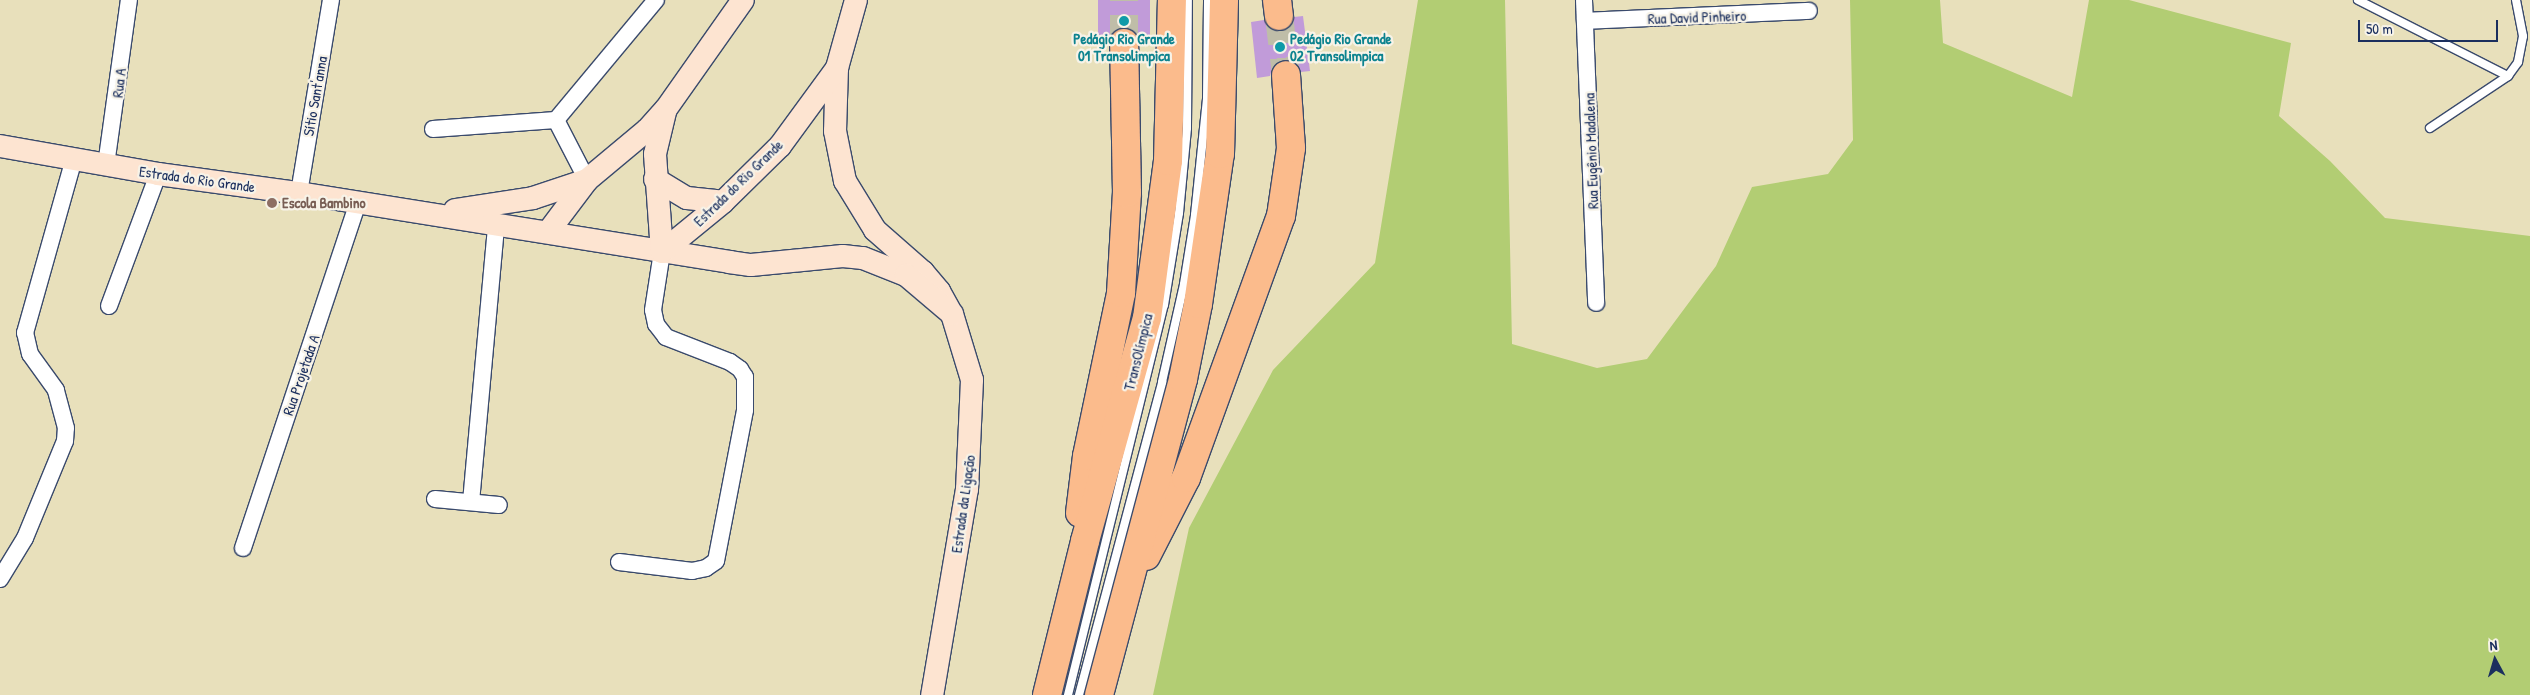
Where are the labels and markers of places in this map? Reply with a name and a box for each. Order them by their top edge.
marker: Pedágio Rio Grande 01 Transolimpica [1118,15,1130,27]
place label: Pedágio Rio Grande 01 Transolimpica [1073,29,1175,64]
place label: Pedágio Rio Grande 02 Transolimpica [1290,29,1392,64]
marker: Pedágio Rio Grande 02 Transolimpica [1274,41,1286,53]
place label: Escola Bambino [282,194,366,212]
marker: Escola Bambino [266,197,278,209]

